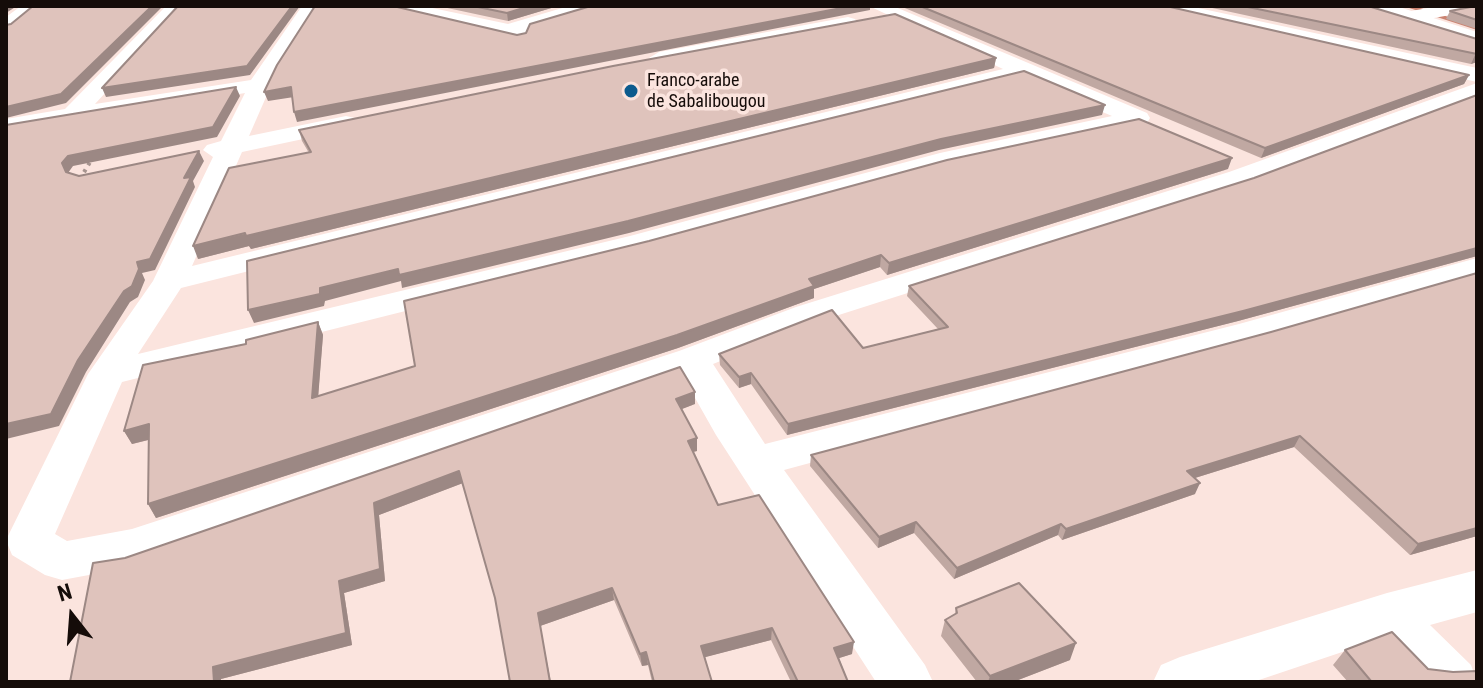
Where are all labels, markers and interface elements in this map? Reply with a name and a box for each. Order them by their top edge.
place label: Franco-arabe de Sabalibougou [647,70,765,112]
marker: Franco-arabe de Sabalibougou [622,82,640,100]
north arrow [32,576,112,656]
text: N [55,579,75,606]

